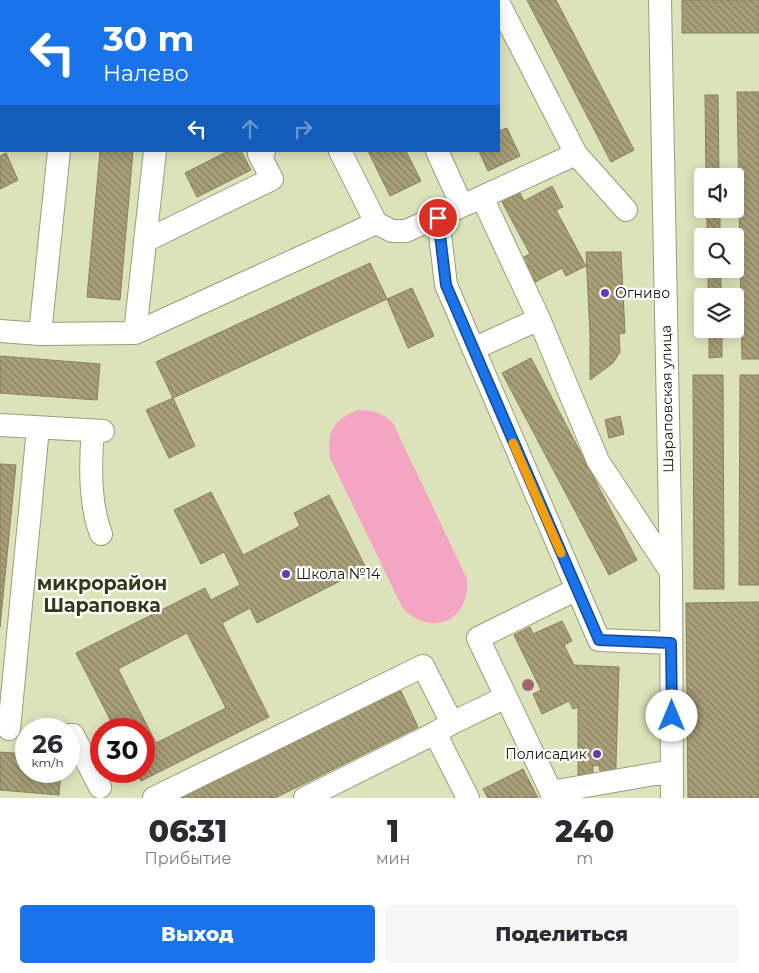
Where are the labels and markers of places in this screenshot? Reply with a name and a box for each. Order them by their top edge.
pin [417,197,459,239]
place label: Огниво [615,284,670,302]
marker: Огниво [599,287,611,299]
place label: Школа №14 [296,565,381,583]
marker: Школа №14 [280,568,292,580]
place label: Полисадик [505,745,587,763]
marker: Полисадик [591,748,603,760]

